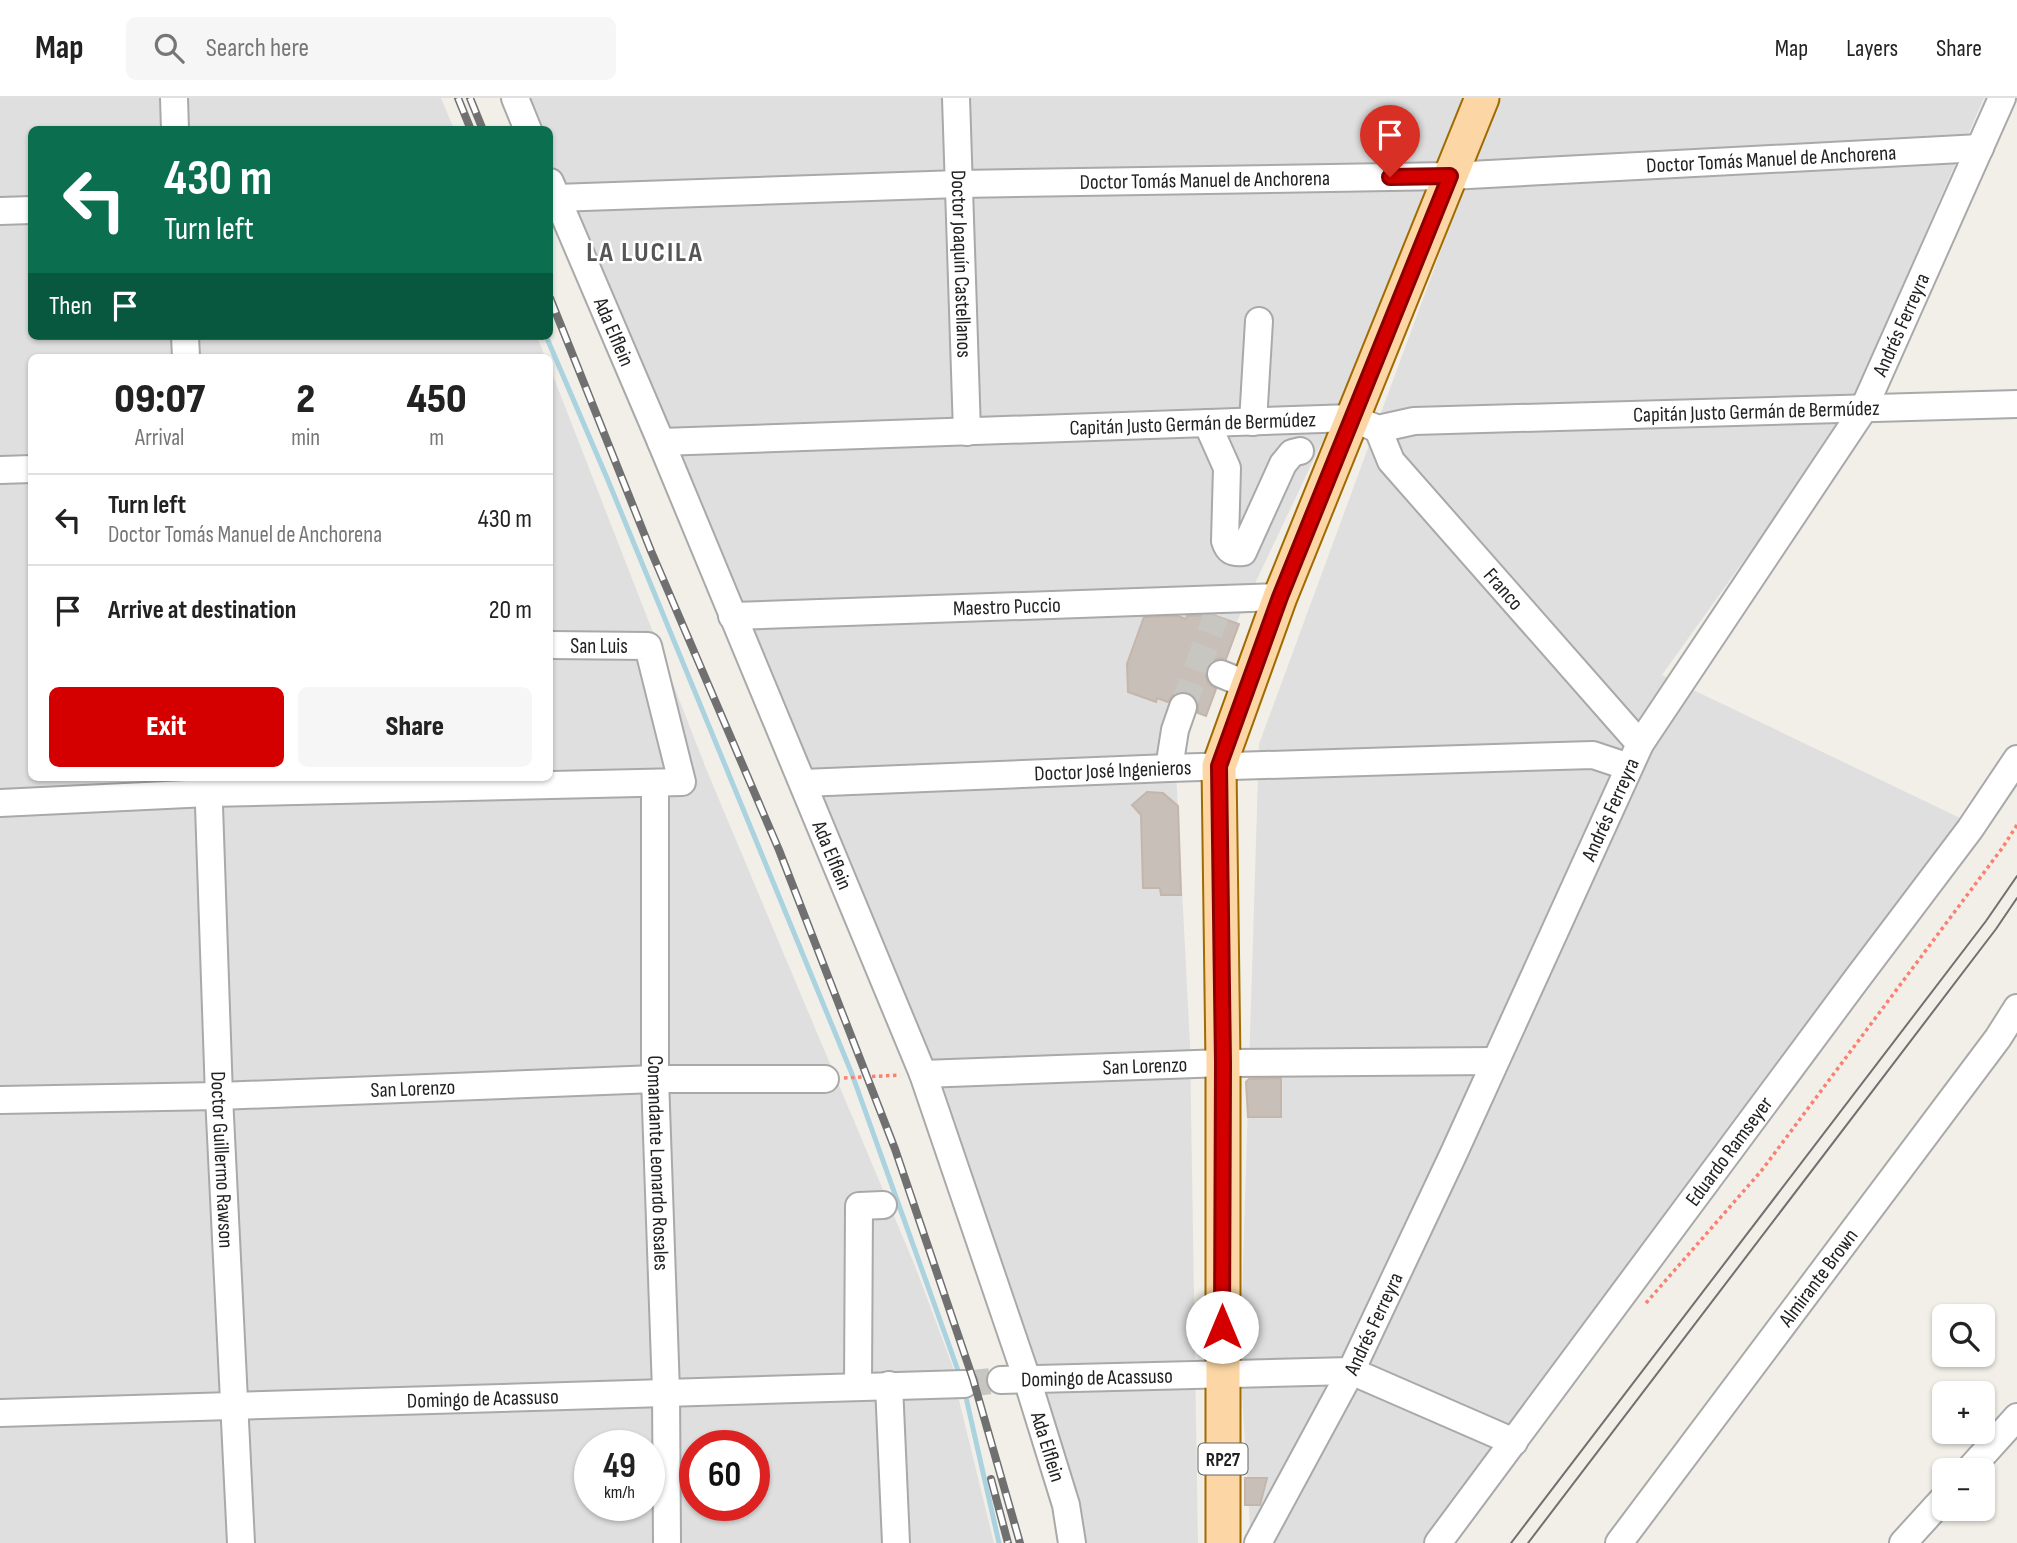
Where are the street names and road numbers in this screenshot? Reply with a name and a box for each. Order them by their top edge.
street label: Doctor Tomás Manuel de Anchorena [1646,140,1897,179]
street label: Doctor Tomás Manuel de Anchorena [1079,166,1330,195]
street label: Doctor Joaquín Castellanos [945,170,977,358]
street label: Andrés Ferreyra [1867,269,1935,381]
street label: Ada Elflein [588,293,639,370]
street label: Capitán Justo Germán de Bermúdez [1633,396,1880,428]
street label: Capitán Justo Germán de Bermúdez [1069,407,1317,441]
street label: Franco [1478,563,1528,616]
street label: Maestro Puccio [953,593,1061,621]
street label: San Luis [570,634,628,659]
street label: Andrés Ferreyra [1576,754,1645,866]
street label: Doctor José Ingenieros [1034,755,1192,787]
street label: Ada Elflein [806,816,857,893]
street label: San Lorenzo [1102,1052,1188,1080]
street label: Comandante Leonardo Rosales [642,1055,674,1271]
street label: Doctor Guillermo Rawson [205,1071,238,1249]
street label: San Lorenzo [370,1075,456,1103]
street label: Eduardo Ramseyer [1681,1092,1778,1211]
street label: Almirante Brown [1773,1224,1864,1332]
street label: Andrés Ferreyra [1339,1269,1409,1380]
street label: Domingo de Acassuso [1021,1364,1173,1392]
street label: Domingo de Acassuso [407,1384,559,1414]
street label: Ada Elflein [1025,1408,1070,1485]
road number: RP27 [1198,1443,1248,1474]

